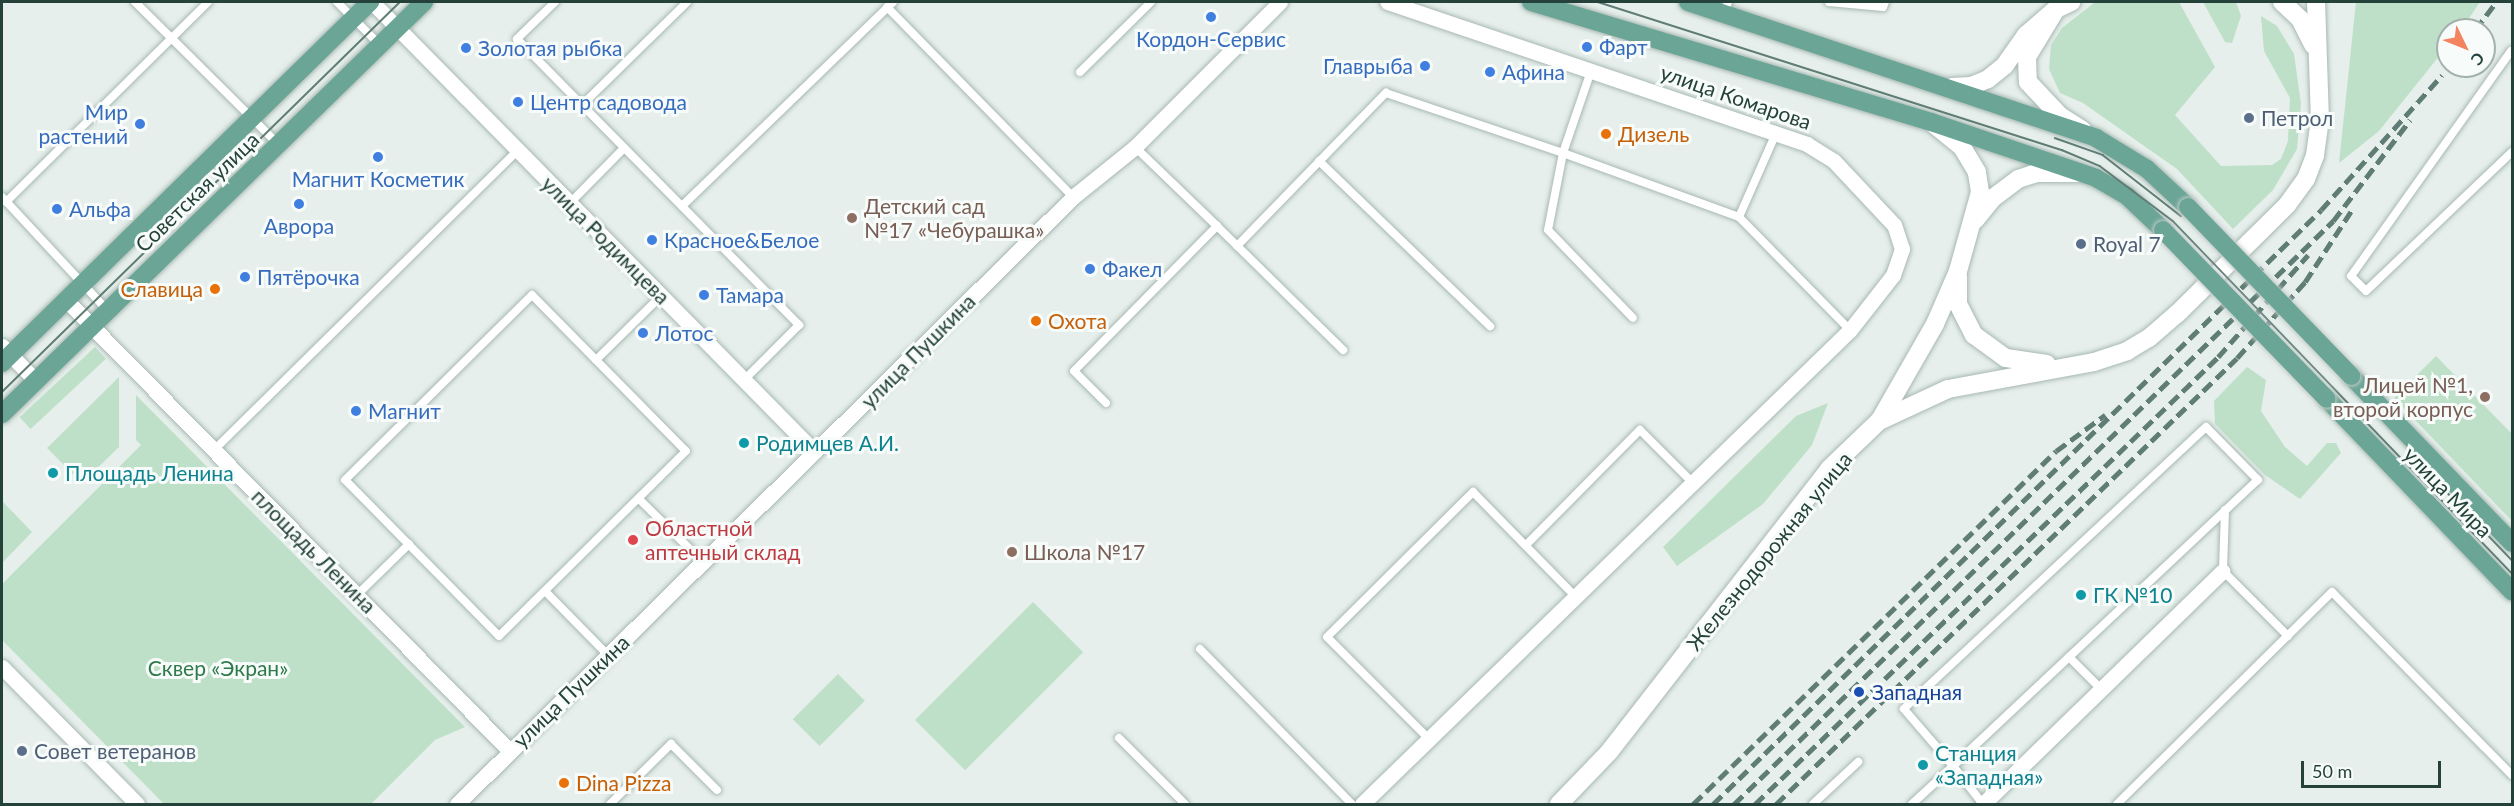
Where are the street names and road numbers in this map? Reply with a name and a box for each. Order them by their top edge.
street label: улица Комарова [1657,59,1815,135]
street label: Советская улица [130,127,264,257]
street label: улица Родимцева [537,171,675,309]
street label: улица Пушкина [856,289,980,413]
street label: улица Мира [2399,441,2497,543]
street label: Железнодорожная улица [1681,447,1857,655]
street label: площадь Ленина [247,484,381,618]
street label: улица Пушкина [508,629,634,753]

